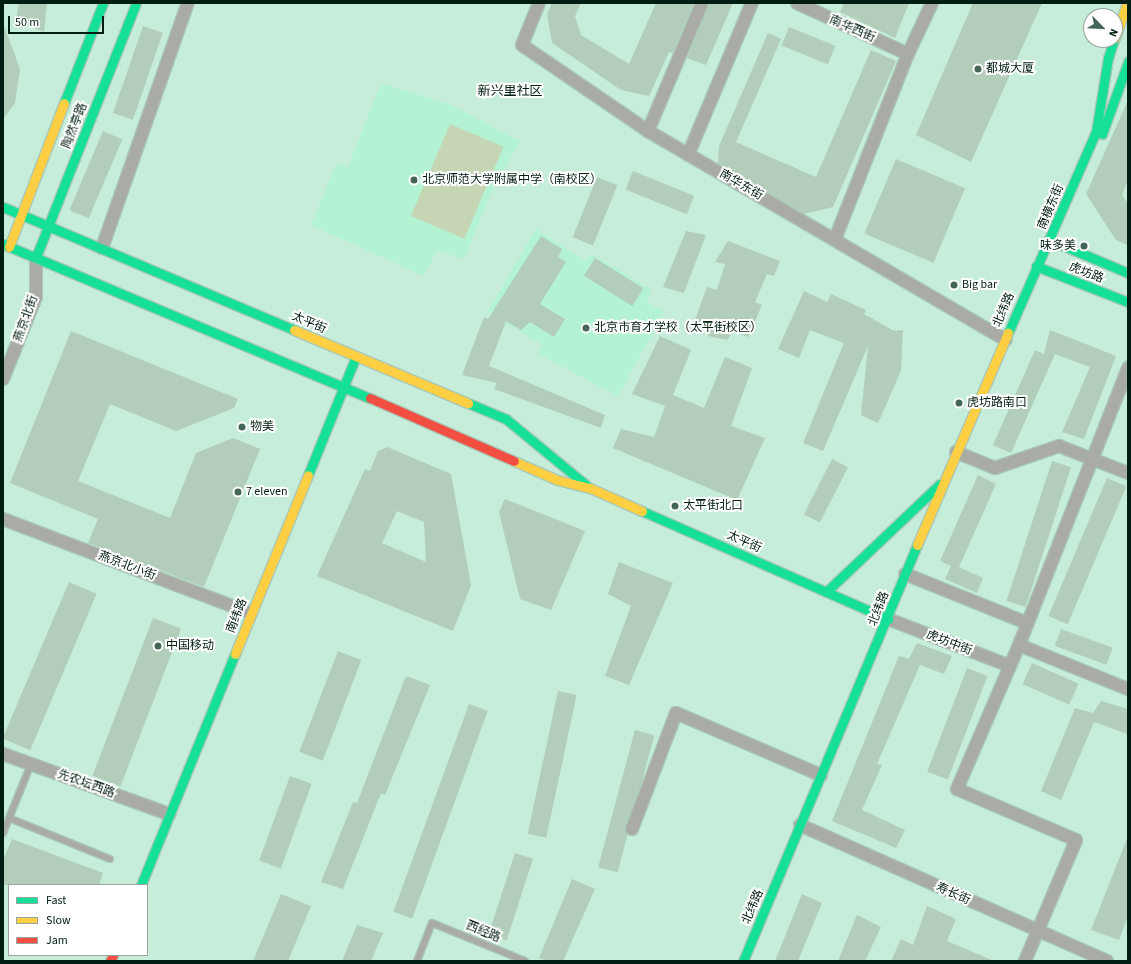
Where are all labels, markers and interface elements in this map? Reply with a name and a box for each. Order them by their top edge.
scale bar [10,8,106,34]
north arrow [1083,8,1123,48]
street label: 南华西街 [827,13,877,45]
text: 50 m [15,14,39,31]
text: N [1105,26,1122,39]
place label: 都城大厦 [986,62,1034,76]
marker: 都城大厦 [973,64,983,74]
district label: 新兴里社区 [478,83,542,99]
street label: 陶然亭路 [60,101,90,151]
street label: 南华东街 [717,167,765,203]
place label: 北京师范大学附属中学（南校区） [422,173,602,187]
marker: 北京师范大学附属中学（南校区） [409,175,419,185]
street label: 南横东街 [1035,182,1067,232]
place label: 味多美 [1040,239,1076,253]
marker: 味多美 [1079,241,1089,251]
street label: 虎坊路 [1067,260,1105,286]
place label: Big bar [962,278,997,292]
marker: Big bar [949,280,959,290]
street label: 北纬路 [990,291,1018,329]
street label: 燕京北街 [11,294,41,344]
street label: 太平街 [290,309,328,337]
place label: 北京市育才学校（太平街校区） [594,321,762,335]
marker: 北京市育才学校（太平街校区） [581,323,591,333]
place label: 虎坊路南口 [967,396,1027,410]
marker: 虎坊路南口 [954,398,964,408]
place label: 物美 [250,420,274,434]
marker: 物美 [237,422,247,432]
place label: 7 eleven [246,485,287,499]
marker: 7 eleven [233,487,243,497]
place label: 太平街北口 [683,499,743,513]
marker: 太平街北口 [670,501,680,511]
street label: 太平街 [725,528,763,556]
street label: 燕京北小街 [96,549,158,583]
street label: 北纬路 [866,590,892,628]
street label: 南纬路 [224,597,250,635]
street label: 虎坊中街 [924,628,974,658]
place label: 中国移动 [166,639,214,653]
marker: 中国移动 [153,641,163,651]
street label: 先农坛西路 [55,767,117,801]
street label: 寿长街 [934,880,972,908]
legend [8,884,148,956]
street label: 北纬路 [739,888,767,926]
text: Fast [46,892,66,909]
text: Slow [46,912,71,929]
street label: 西经路 [464,919,502,945]
text: Jam [46,932,68,949]

